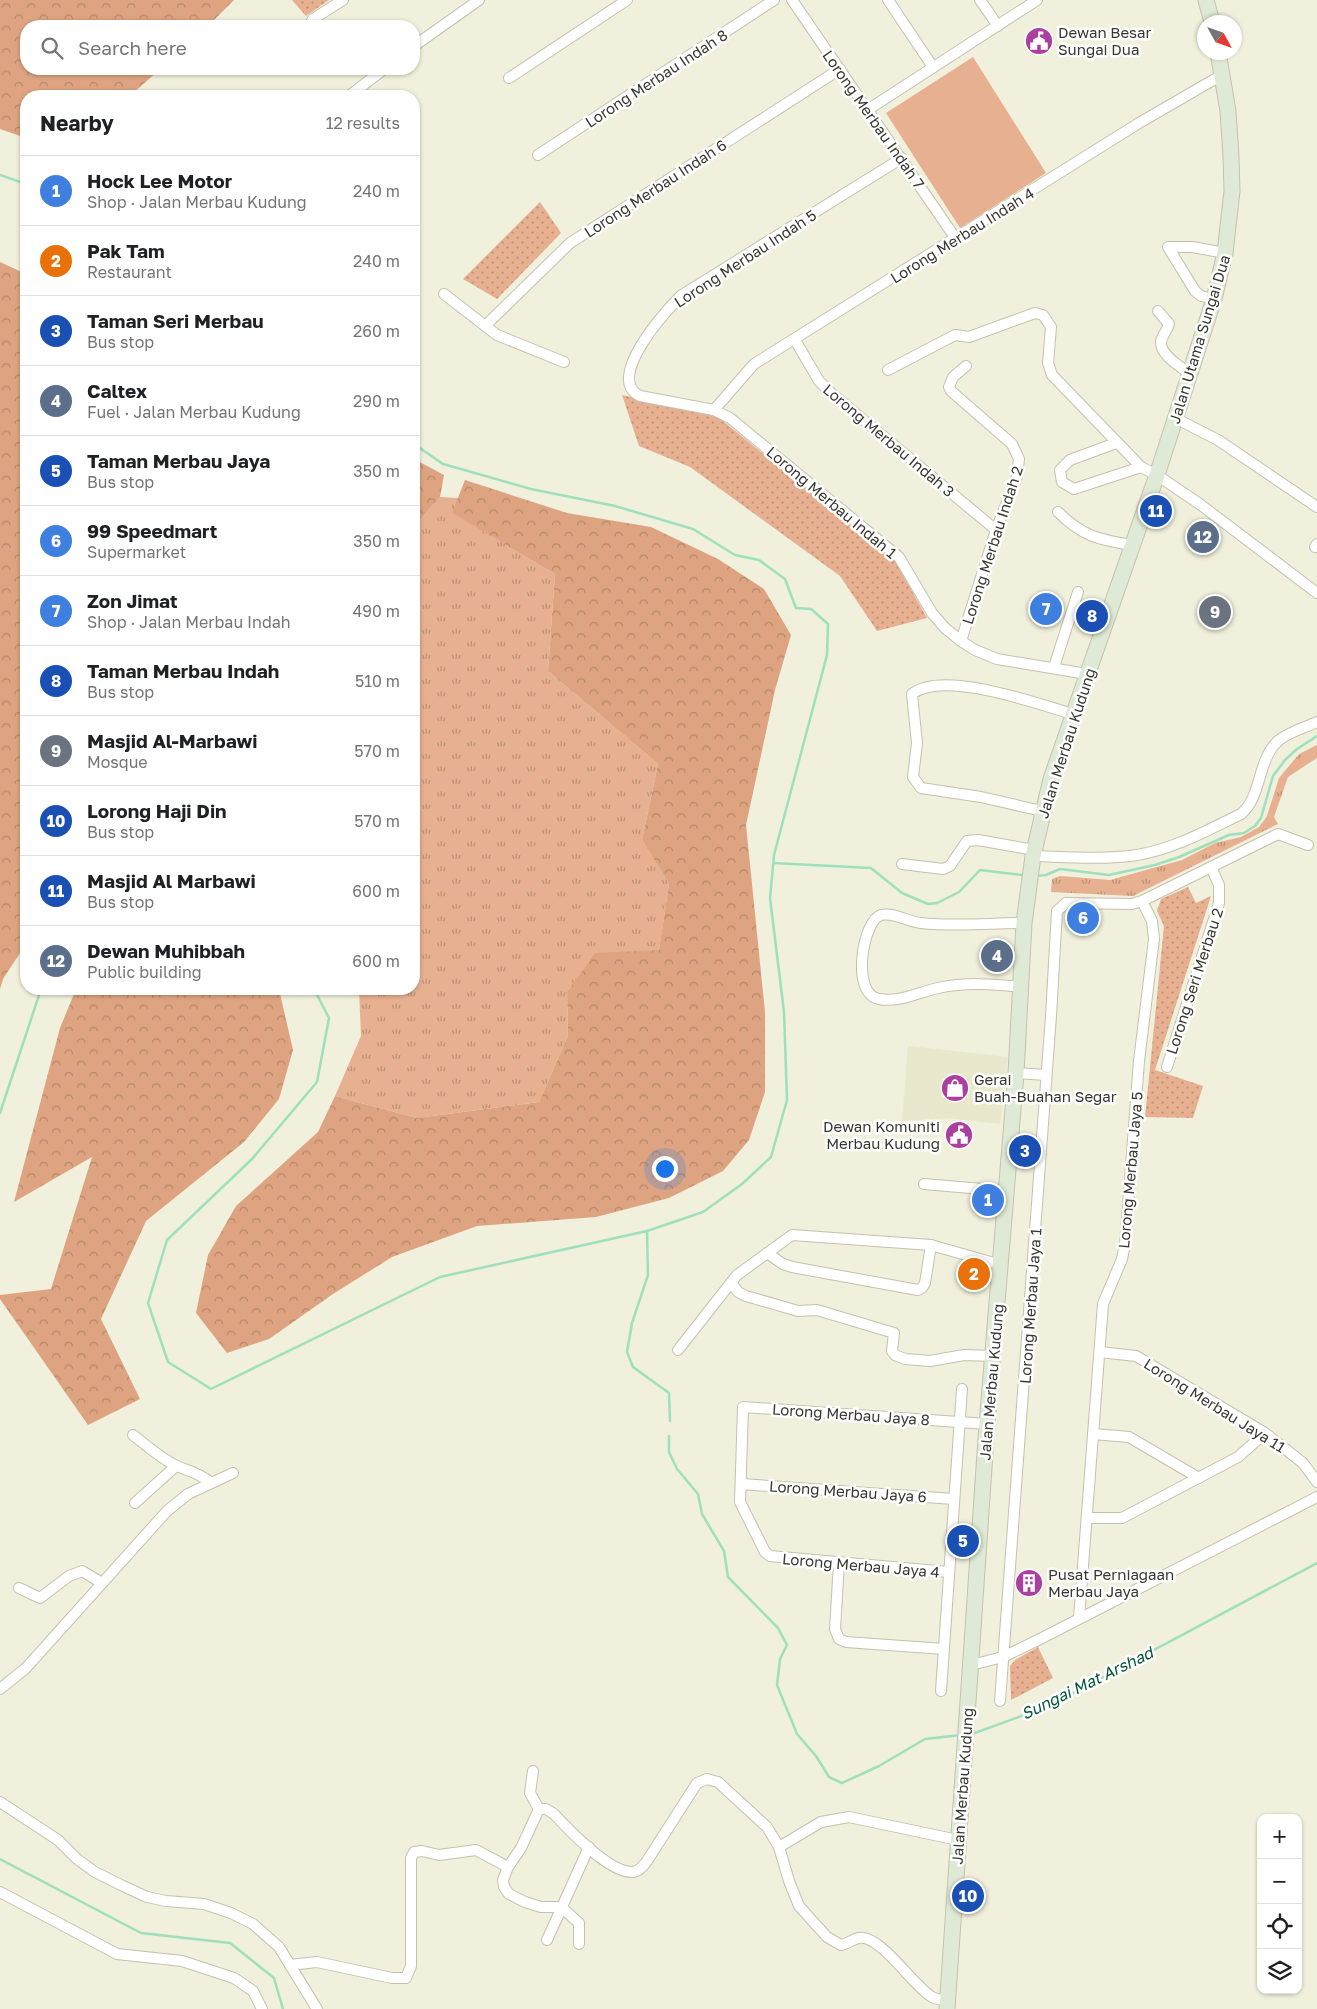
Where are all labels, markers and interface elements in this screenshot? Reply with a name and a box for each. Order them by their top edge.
north arrow [1197,15,1242,60]
search box [20,20,420,75]
place label: Dewan Besar Sungai Dua [1058,23,1152,58]
street label: Lorong Merbau Indah 8 [581,25,731,131]
public building icon: Dewan Besar Sungai Dua [1024,26,1054,56]
icon: search [38,34,66,62]
text: Search here [78,36,187,59]
street label: Lorong Merbau Indah 7 [819,46,929,192]
text: Nearby [40,110,114,136]
text: 12 results [326,113,400,133]
street label: Lorong Merbau Indah 6 [581,135,729,241]
text: Hock Lee Motor [87,169,232,192]
text: 1 [52,181,60,201]
text: 240 m [353,181,400,201]
street label: Lorong Merbau Indah 4 [887,183,1037,287]
text: Shop · Jalan Merbau Kudung [87,192,307,212]
street label: Lorong Merbau Indah 5 [671,205,819,311]
text: Pak Tam [87,239,165,262]
text: 2 [51,251,61,271]
text: 240 m [353,251,400,271]
street label: Jalan Utama Sungai Dua [1165,252,1233,426]
text: Restaurant [87,262,172,282]
text: Taman Seri Merbau [87,309,264,332]
text: 3 [51,321,61,341]
text: 260 m [353,321,400,341]
text: Bus stop [87,332,154,352]
text: Caltex [87,379,147,402]
street label: Lorong Merbau Indah 3 [820,380,958,500]
text: 4 [51,391,61,411]
text: 290 m [353,391,400,411]
text: Fuel · Jalan Merbau Kudung [87,402,301,422]
street label: Lorong Merbau Indah 1 [763,442,901,562]
text: Taman Merbau Jaya [87,449,270,472]
text: 5 [51,461,61,481]
text: 350 m [353,461,400,481]
street label: Lorong Merbau Indah 2 [958,463,1026,627]
text: Bus stop [87,472,154,492]
pin: 11 [1140,492,1172,530]
pin: 12 [1187,518,1219,556]
text: 99 Speedmart [87,519,217,542]
text: 6 [51,531,61,551]
text: 350 m [353,531,400,551]
text: Supermarket [87,542,186,562]
text: Zon Jimat [87,589,178,612]
pin: 7 [1030,590,1062,628]
pin: 9 [1199,593,1231,631]
pin: 8 [1076,597,1108,635]
text: 7 [52,601,60,621]
text: 490 m [352,601,400,621]
text: Shop · Jalan Merbau Indah [87,612,291,632]
text: Taman Merbau Indah [87,659,279,682]
street label: Jalan Merbau Kudung [1033,666,1099,820]
text: 8 [51,671,61,691]
text: 510 m [355,671,400,691]
text: Bus stop [87,682,154,702]
text: Masjid Al-Marbawi [87,729,258,752]
text: 9 [51,741,61,761]
text: 570 m [354,741,400,761]
text: Mosque [87,752,148,772]
text: Lorong Haji Din [87,799,227,822]
text: 10 [47,811,65,831]
text: 570 m [354,811,400,831]
text: Bus stop [87,822,154,842]
text: Masjid Al Marbawi [87,869,256,892]
text: 11 [48,881,64,901]
text: 600 m [352,881,400,901]
text: Bus stop [87,892,154,912]
pin: 6 [1067,899,1099,937]
street label: Lorong Seri Merbau 2 [1162,906,1226,1056]
pin: 4 [981,937,1013,975]
text: Dewan Muhibbah [87,939,245,962]
text: 12 [47,951,65,971]
text: 600 m [352,951,400,971]
text: Public building [87,962,202,982]
place label: Gerai Buah-Buahan Segar [974,1070,1117,1105]
shop icon: Gerai Buah-Buahan Segar [940,1073,970,1103]
street label: Lorong Merbau Jaya 5 [1114,1091,1146,1249]
place label: Dewan Komuniti Merbau Kudung [823,1117,940,1152]
public building icon: Dewan Komuniti Merbau Kudung [944,1120,974,1150]
pin: 3 [1009,1132,1041,1170]
your location [652,1156,678,1182]
pin: 1 [972,1181,1004,1219]
street label: Lorong Merbau Jaya 1 [1016,1227,1044,1385]
pin: 2 [958,1255,990,1293]
street label: Jalan Merbau Kudung [975,1303,1007,1461]
street label: Lorong Merbau Jaya 11 [1141,1354,1289,1456]
street label: Lorong Merbau Jaya 8 [772,1400,930,1428]
street label: Lorong Merbau Jaya 6 [769,1477,927,1505]
pin: 5 [947,1522,979,1560]
street label: Lorong Merbau Jaya 4 [781,1549,941,1581]
place label: Pusat Perniagaan Merbau Jaya [1048,1565,1174,1600]
building icon: Pusat Perniagaan Merbau Jaya [1014,1568,1044,1598]
water label: Sungai Mat Arshad [1018,1641,1158,1724]
street label: Jalan Merbau Kudung [948,1707,976,1865]
map controls [1257,1814,1302,1994]
button: + [1257,1814,1302,1859]
button: − [1257,1859,1302,1904]
pin: 10 [952,1877,984,1915]
button: locate [1257,1904,1302,1949]
button: layers [1257,1949,1302,1994]

